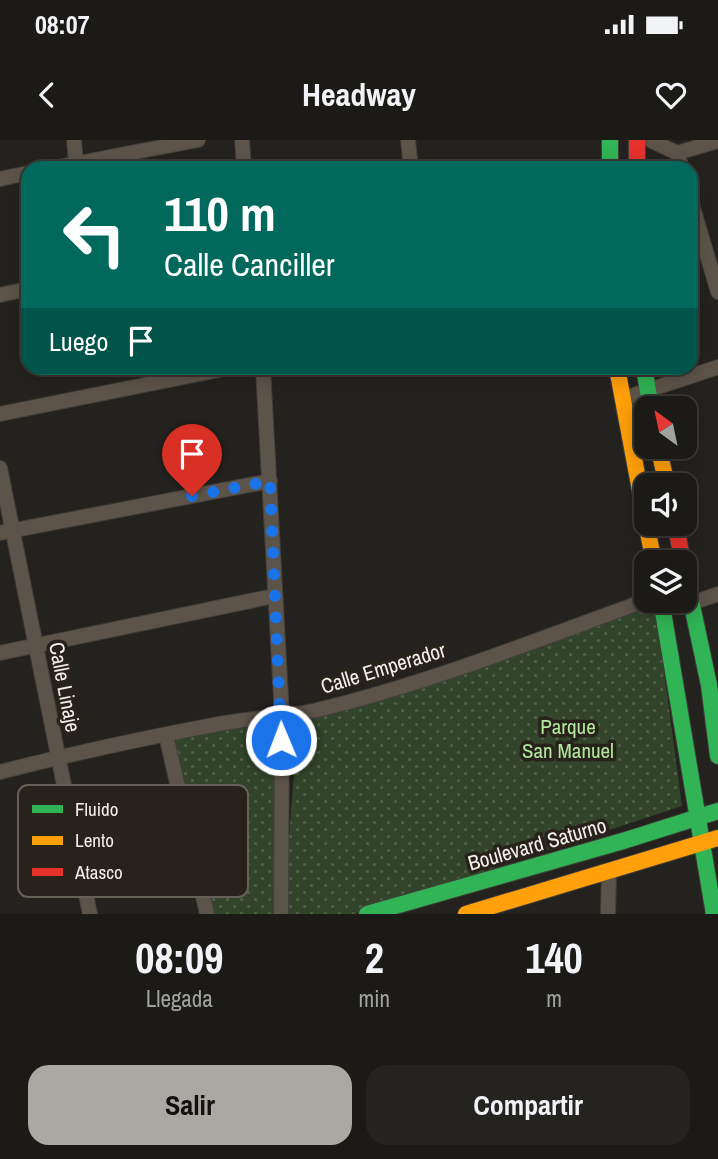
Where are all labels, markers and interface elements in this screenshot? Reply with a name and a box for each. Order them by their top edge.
text: 08:07 [35,7,90,42]
text: Headway [302,73,416,116]
icon: back [28,76,66,114]
icon: heart [652,76,690,114]
text: 110 m [164,180,276,246]
icon: left [49,189,140,280]
text: Calle Canciller [164,243,335,286]
icon: arrive [122,322,160,360]
text: Luego [49,324,108,359]
north arrow [634,396,696,458]
map controls [634,396,697,613]
pin [162,424,222,496]
icon: arrive [173,435,211,473]
button: sound [634,473,697,536]
button: layers [634,550,697,613]
street label: Calle Emperador [317,635,449,701]
street label: Calle Linaje [42,640,88,734]
position arrow [244,703,318,777]
park label: Parque San Manuel [522,712,614,765]
legend [18,785,248,897]
text: Fluido [75,796,118,822]
street label: Boulevard Saturno [464,810,610,878]
text: Lento [75,827,114,853]
text: Atasco [74,859,123,885]
text: 08:09 [135,930,223,986]
text: 2 [365,930,384,986]
text: 140 [525,930,583,986]
text: Llegada [146,983,213,1014]
text: min [359,983,390,1014]
text: m [546,983,562,1014]
button: Salir [28,1065,352,1145]
button: Compartir [366,1065,690,1145]

